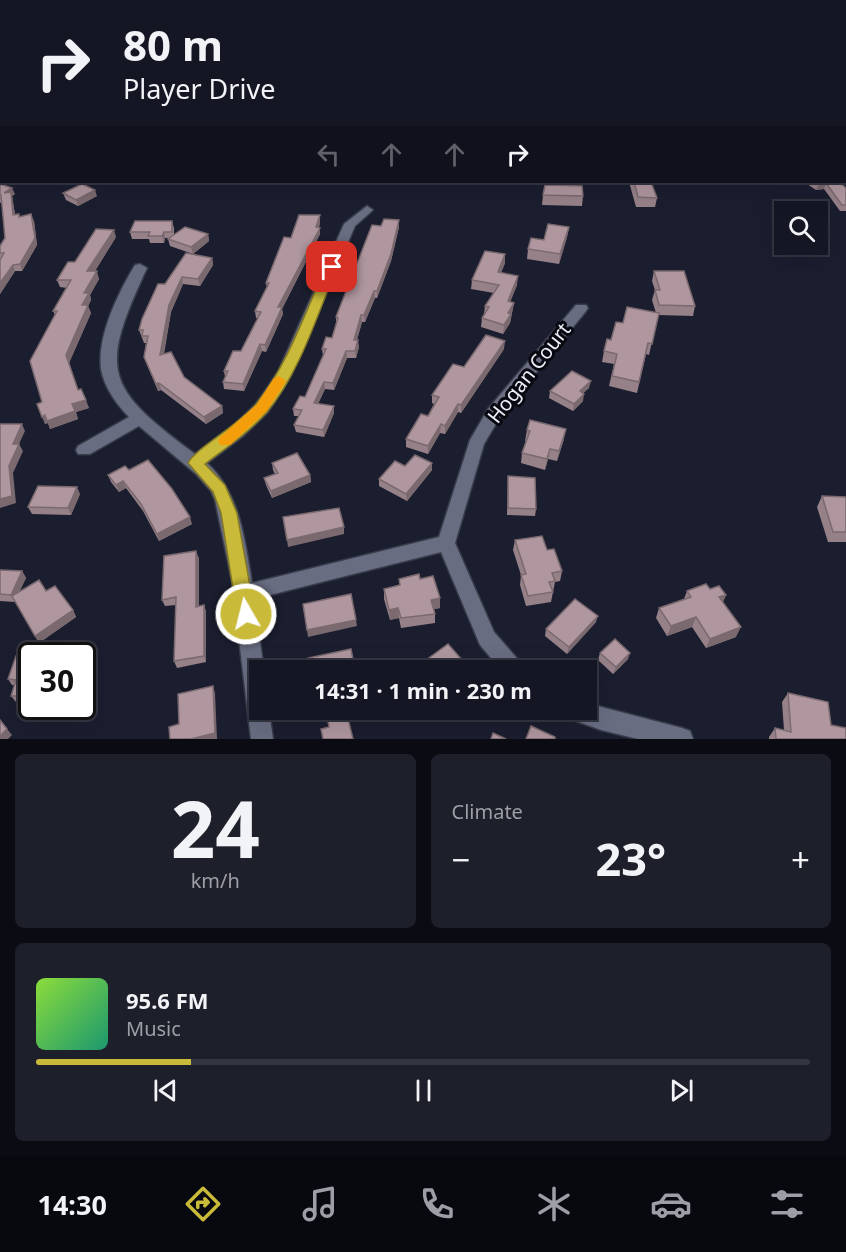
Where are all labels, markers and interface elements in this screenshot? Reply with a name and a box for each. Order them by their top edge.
text: 80 m [123,16,223,73]
icon: right [24,24,102,102]
text: Player Drive [123,70,275,107]
icon: left [312,138,345,171]
icon: ahead [375,138,408,171]
icon: ahead [438,138,471,171]
icon: right [501,138,534,171]
map controls [774,201,828,255]
button: search [774,201,828,255]
pin [306,241,357,292]
icon: arrive [315,250,348,283]
street label: Hogan Court [481,317,576,429]
position arrow [214,582,278,646]
speed limit sign: 30 [18,642,96,720]
text: 14:31 · 1 min · 230 m [314,675,532,705]
text: 24 [171,775,260,881]
text: Climate [452,798,523,825]
text: 23° [595,828,666,889]
text: − [452,837,470,882]
text: + [791,837,810,882]
text: km/h [191,867,240,894]
text: 95.6 FM [126,985,208,1015]
text: Music [126,1015,181,1042]
icon: previous [149,1074,182,1107]
icon: pause [407,1074,440,1107]
icon: next [665,1074,698,1107]
icon: directions [182,1183,224,1225]
icon: music [299,1183,341,1225]
icon: phone [416,1183,458,1225]
icon: climate [533,1183,575,1225]
icon: car [650,1183,692,1225]
icon: filters [766,1183,808,1225]
text: 14:30 [37,1186,107,1223]

